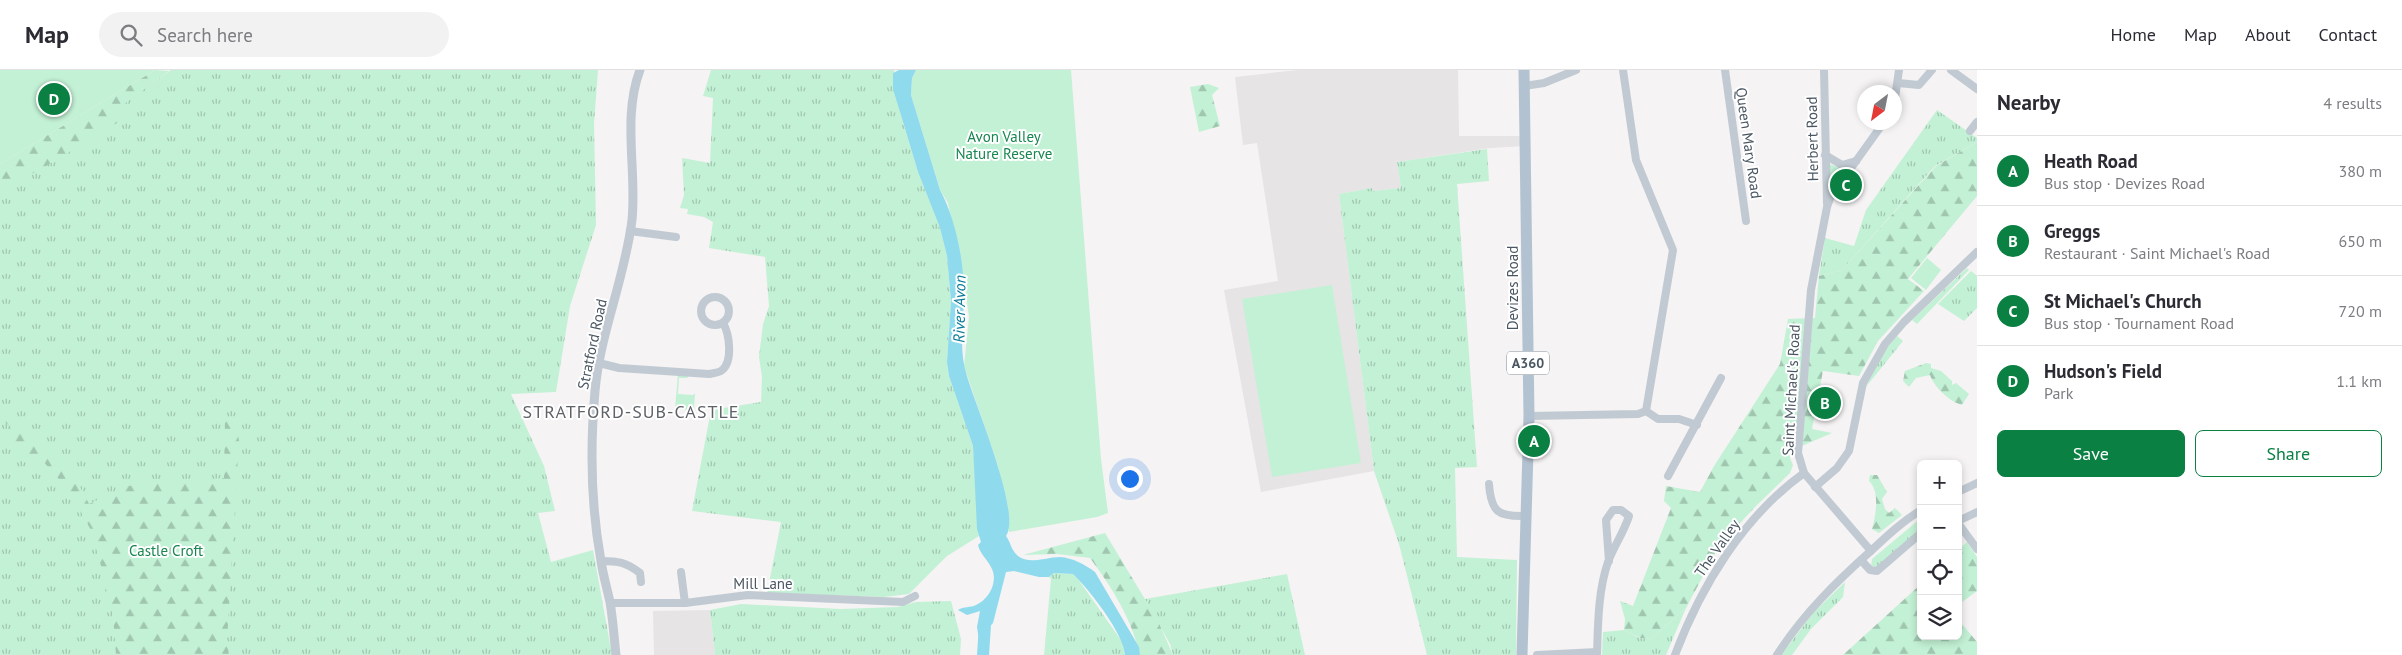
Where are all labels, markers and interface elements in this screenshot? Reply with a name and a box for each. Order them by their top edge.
search box [99,12,449,57]
text: Map [25,19,69,50]
icon: search [117,21,145,49]
text: Search here [157,23,253,47]
text: Home [2110,23,2156,46]
text: Map [2184,23,2217,46]
text: About [2245,23,2291,46]
text: Contact [2319,23,2377,46]
pin: D [38,80,70,118]
north arrow [1857,85,1902,130]
street label: Queen Mary Road [1732,86,1766,200]
text: Nearby [1997,89,2060,116]
text: 4 results [2323,93,2382,113]
street label: Herbert Road [1802,96,1822,182]
park label: Avon Valley Nature Reserve [956,127,1052,163]
text: Heath Road [2044,149,2138,173]
text: A [2008,161,2018,181]
text: 380 m [2339,161,2382,181]
pin: C [1830,166,1862,204]
text: Bus stop · Devizes Road [2044,173,2205,193]
text: Greggs [2044,219,2100,243]
text: B [2008,231,2018,251]
text: 650 m [2339,231,2382,251]
text: Restaurant · Saint Michael's Road [2044,243,2270,263]
street label: Devizes Road [1503,246,1522,330]
water label: River Avon [948,275,970,343]
text: St Michael's Church [2044,289,2202,313]
street label: Stratford Road [573,297,611,391]
text: C [2009,301,2017,321]
text: 720 m [2339,301,2382,321]
text: Bus stop · Tournament Road [2044,313,2234,333]
street label: Saint Michael's Road [1778,324,1804,456]
road number: A360 [1507,352,1549,374]
text: Hudson's Field [2044,359,2162,383]
text: D [2008,371,2018,391]
text: 1.1 km [2336,371,2382,391]
text: Park [2044,383,2073,403]
pin: B [1809,384,1841,422]
district label: STRATFORD-SUB-CASTLE [523,400,739,423]
pin: A [1518,422,1550,460]
button: Save [1997,430,2185,477]
button: Share [2195,430,2382,477]
map controls [1917,460,1962,640]
button: + [1917,460,1962,505]
your location [1117,466,1143,492]
button: − [1917,505,1962,550]
street label: The Valley [1690,516,1744,580]
park label: Castle Croft [129,541,203,560]
button: locate [1917,550,1962,595]
street label: Mill Lane [733,574,793,593]
button: layers [1917,595,1962,640]

